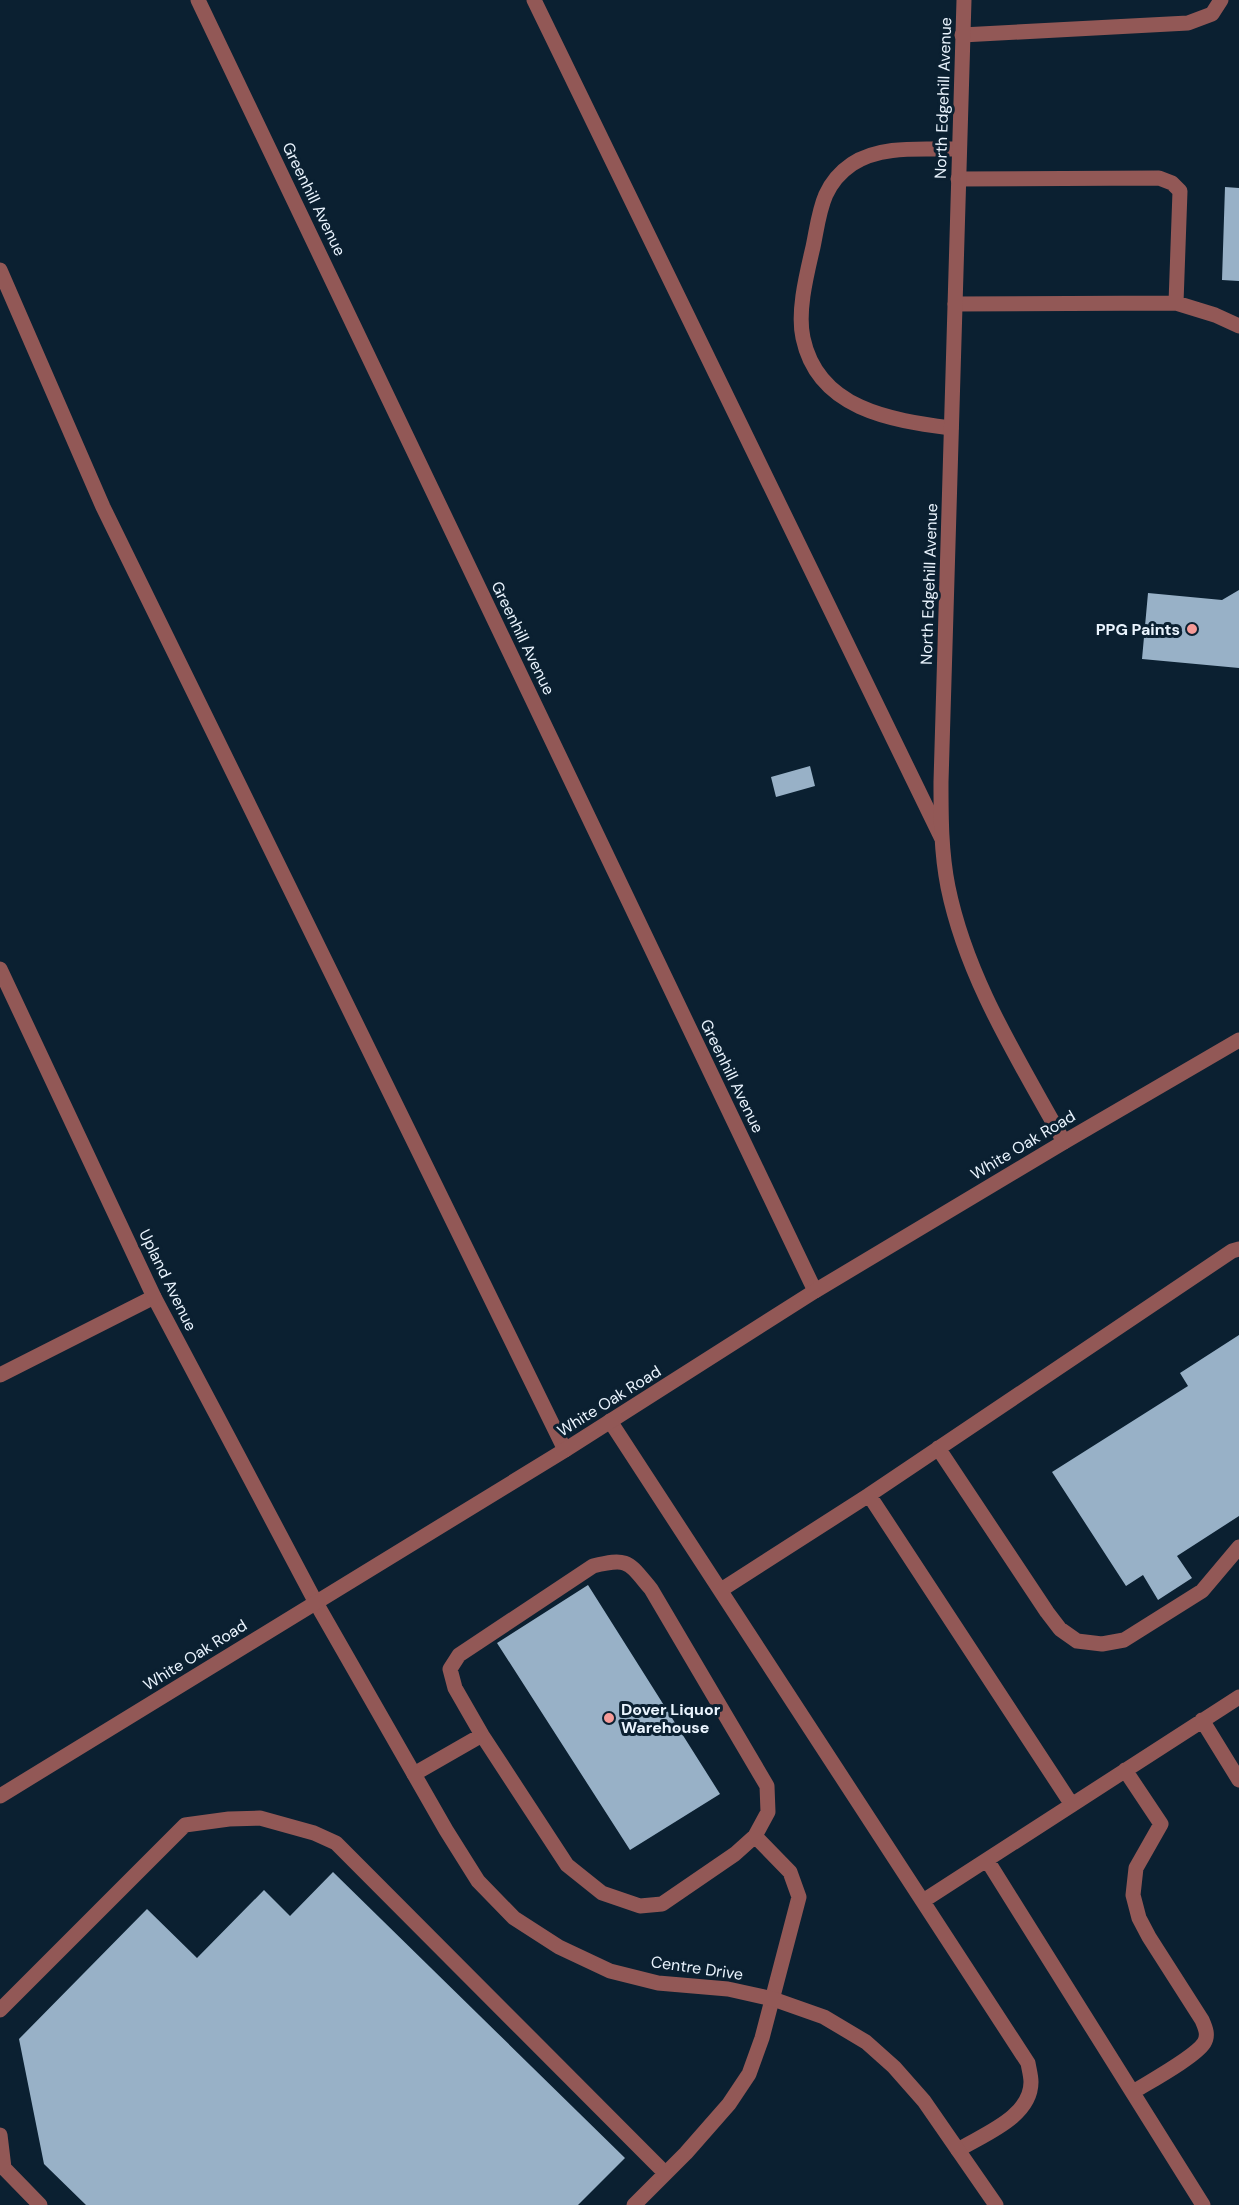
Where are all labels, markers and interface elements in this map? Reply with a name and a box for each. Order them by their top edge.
street label: North Edgehill Avenue [930,17,956,179]
street label: Greenhill Avenue [277,139,351,259]
street label: North Edgehill Avenue [916,503,942,665]
street label: Greenhill Avenue [486,578,560,698]
place label: PPG Paints [1096,619,1180,640]
marker: PPG Paints [1185,622,1199,636]
street label: Greenhill Avenue [695,1016,769,1136]
street label: White Oak Road [967,1105,1079,1185]
street label: Upland Avenue [134,1226,202,1334]
street label: White Oak Road [553,1361,665,1441]
street label: White Oak Road [139,1615,251,1695]
place label: Dover Liquor Warehouse [621,1699,721,1738]
marker: Dover Liquor Warehouse [602,1711,616,1725]
street label: Centre Drive [650,1951,744,1985]

